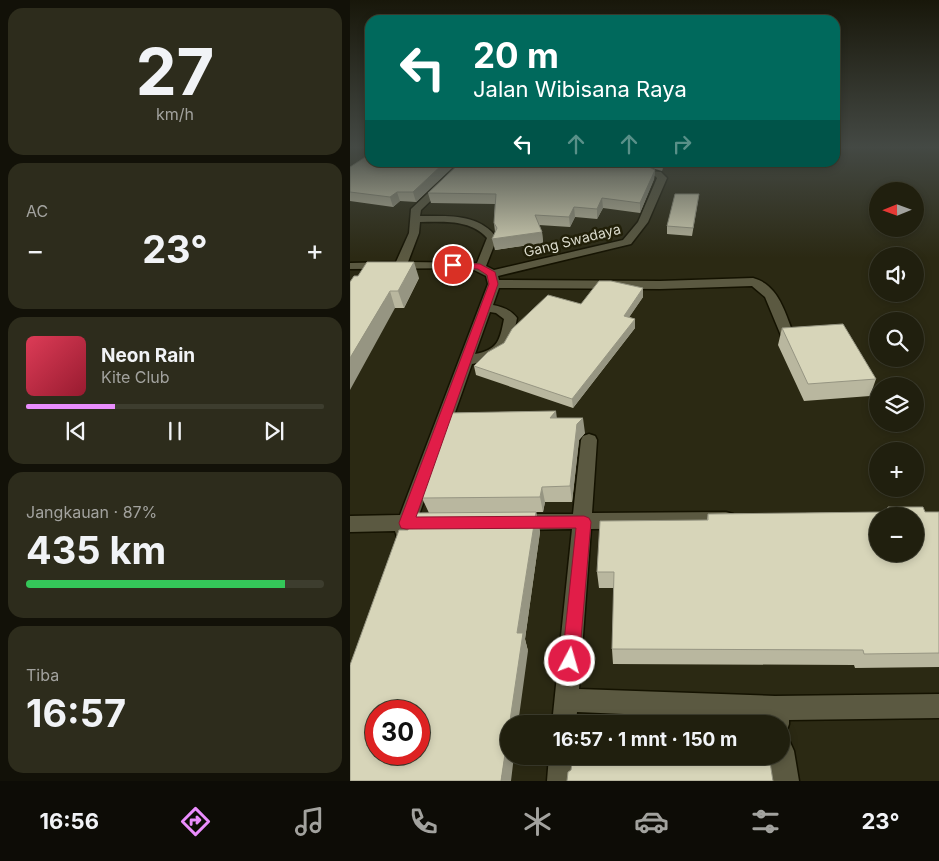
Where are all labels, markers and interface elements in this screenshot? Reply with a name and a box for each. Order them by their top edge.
text: 27 [136,32,214,111]
text: 20 m [473,34,559,76]
icon: left [390,35,455,100]
text: Jalan Wibisana Raya [473,76,687,102]
text: km/h [156,104,194,124]
icon: left [509,130,537,158]
icon: ahead [562,130,590,158]
icon: ahead [615,130,643,158]
icon: right [668,130,696,158]
north arrow [869,182,924,238]
map controls [869,182,924,562]
text: AC [26,201,48,221]
street label: Gang Swadaya [522,220,622,260]
text: 23° [142,226,208,272]
text: − [26,233,45,267]
text: + [305,233,324,267]
pin [432,244,474,286]
button: sound [869,247,924,302]
icon: arrive [439,251,467,279]
button: search [869,312,924,367]
text: Neon Rain [101,344,195,367]
text: Kite Club [101,367,170,387]
button: layers [869,377,924,432]
icon: previous [62,417,90,445]
icon: pause [161,417,189,445]
icon: next [260,417,288,445]
button: + [869,442,924,497]
text: Jangkauan · 87% [26,502,157,522]
button: − [869,507,924,562]
text: 435 km [26,527,166,573]
position arrow [543,634,595,686]
text: Tiba [26,665,59,685]
text: 16:57 [26,690,126,736]
speed limit sign: 30 [365,700,430,765]
text: 16:57 · 1 mnt · 150 m [553,728,737,751]
icon: directions [178,804,213,839]
icon: music [292,804,327,839]
icon: phone [406,804,441,839]
icon: climate [520,804,555,839]
icon: car [634,804,669,839]
icon: filters [748,804,783,839]
text: 16:56 [39,808,99,834]
text: 23° [862,808,900,834]

